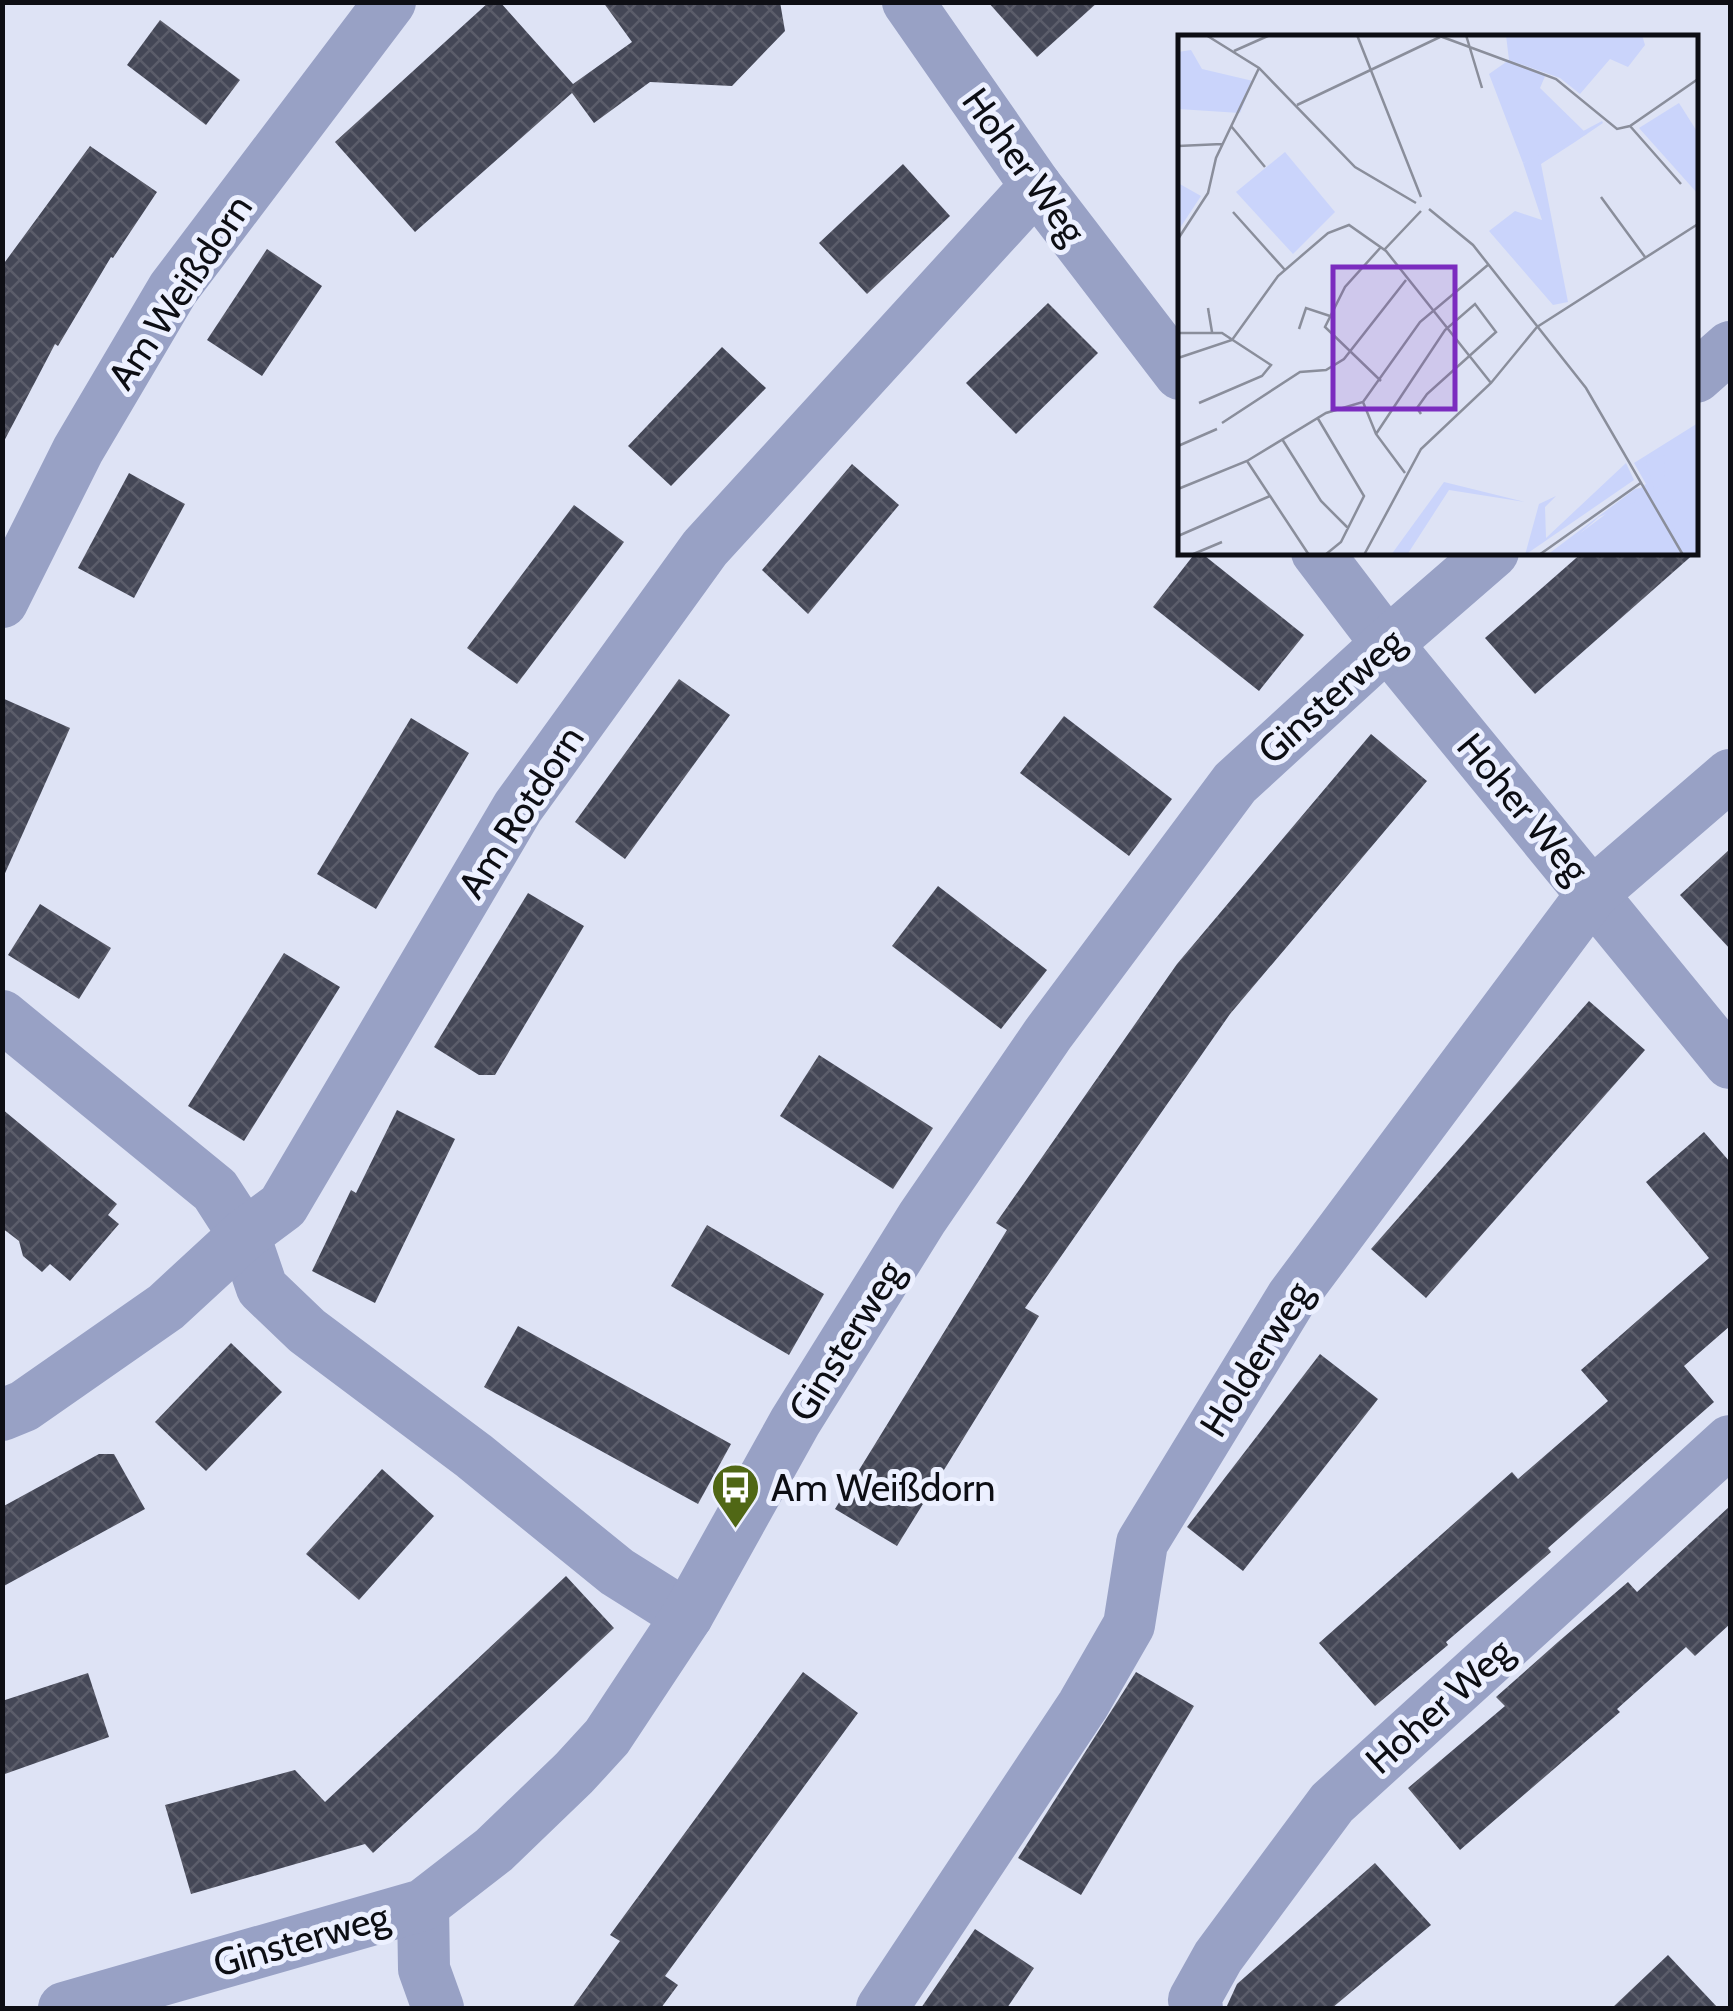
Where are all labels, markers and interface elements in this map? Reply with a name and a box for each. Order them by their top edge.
inset map [1178,35,1698,555]
street label: Hoher Weg [952,79,1097,253]
street label: Am Weißdorn [97,186,262,398]
street label: Ginsterweg [1248,617,1414,773]
street label: Am Rotdorn [447,717,594,907]
street label: Hoher Weg [1447,723,1600,893]
street label: Ginsterweg [778,1251,914,1430]
street label: Holderweg [1189,1271,1322,1445]
bus stop icon: Am Weißdorn [710,1462,762,1530]
place label: Am Weißdorn [771,1464,995,1511]
street label: Hoher Weg [1356,1627,1522,1784]
street label: Ginsterweg [208,1892,395,1987]

